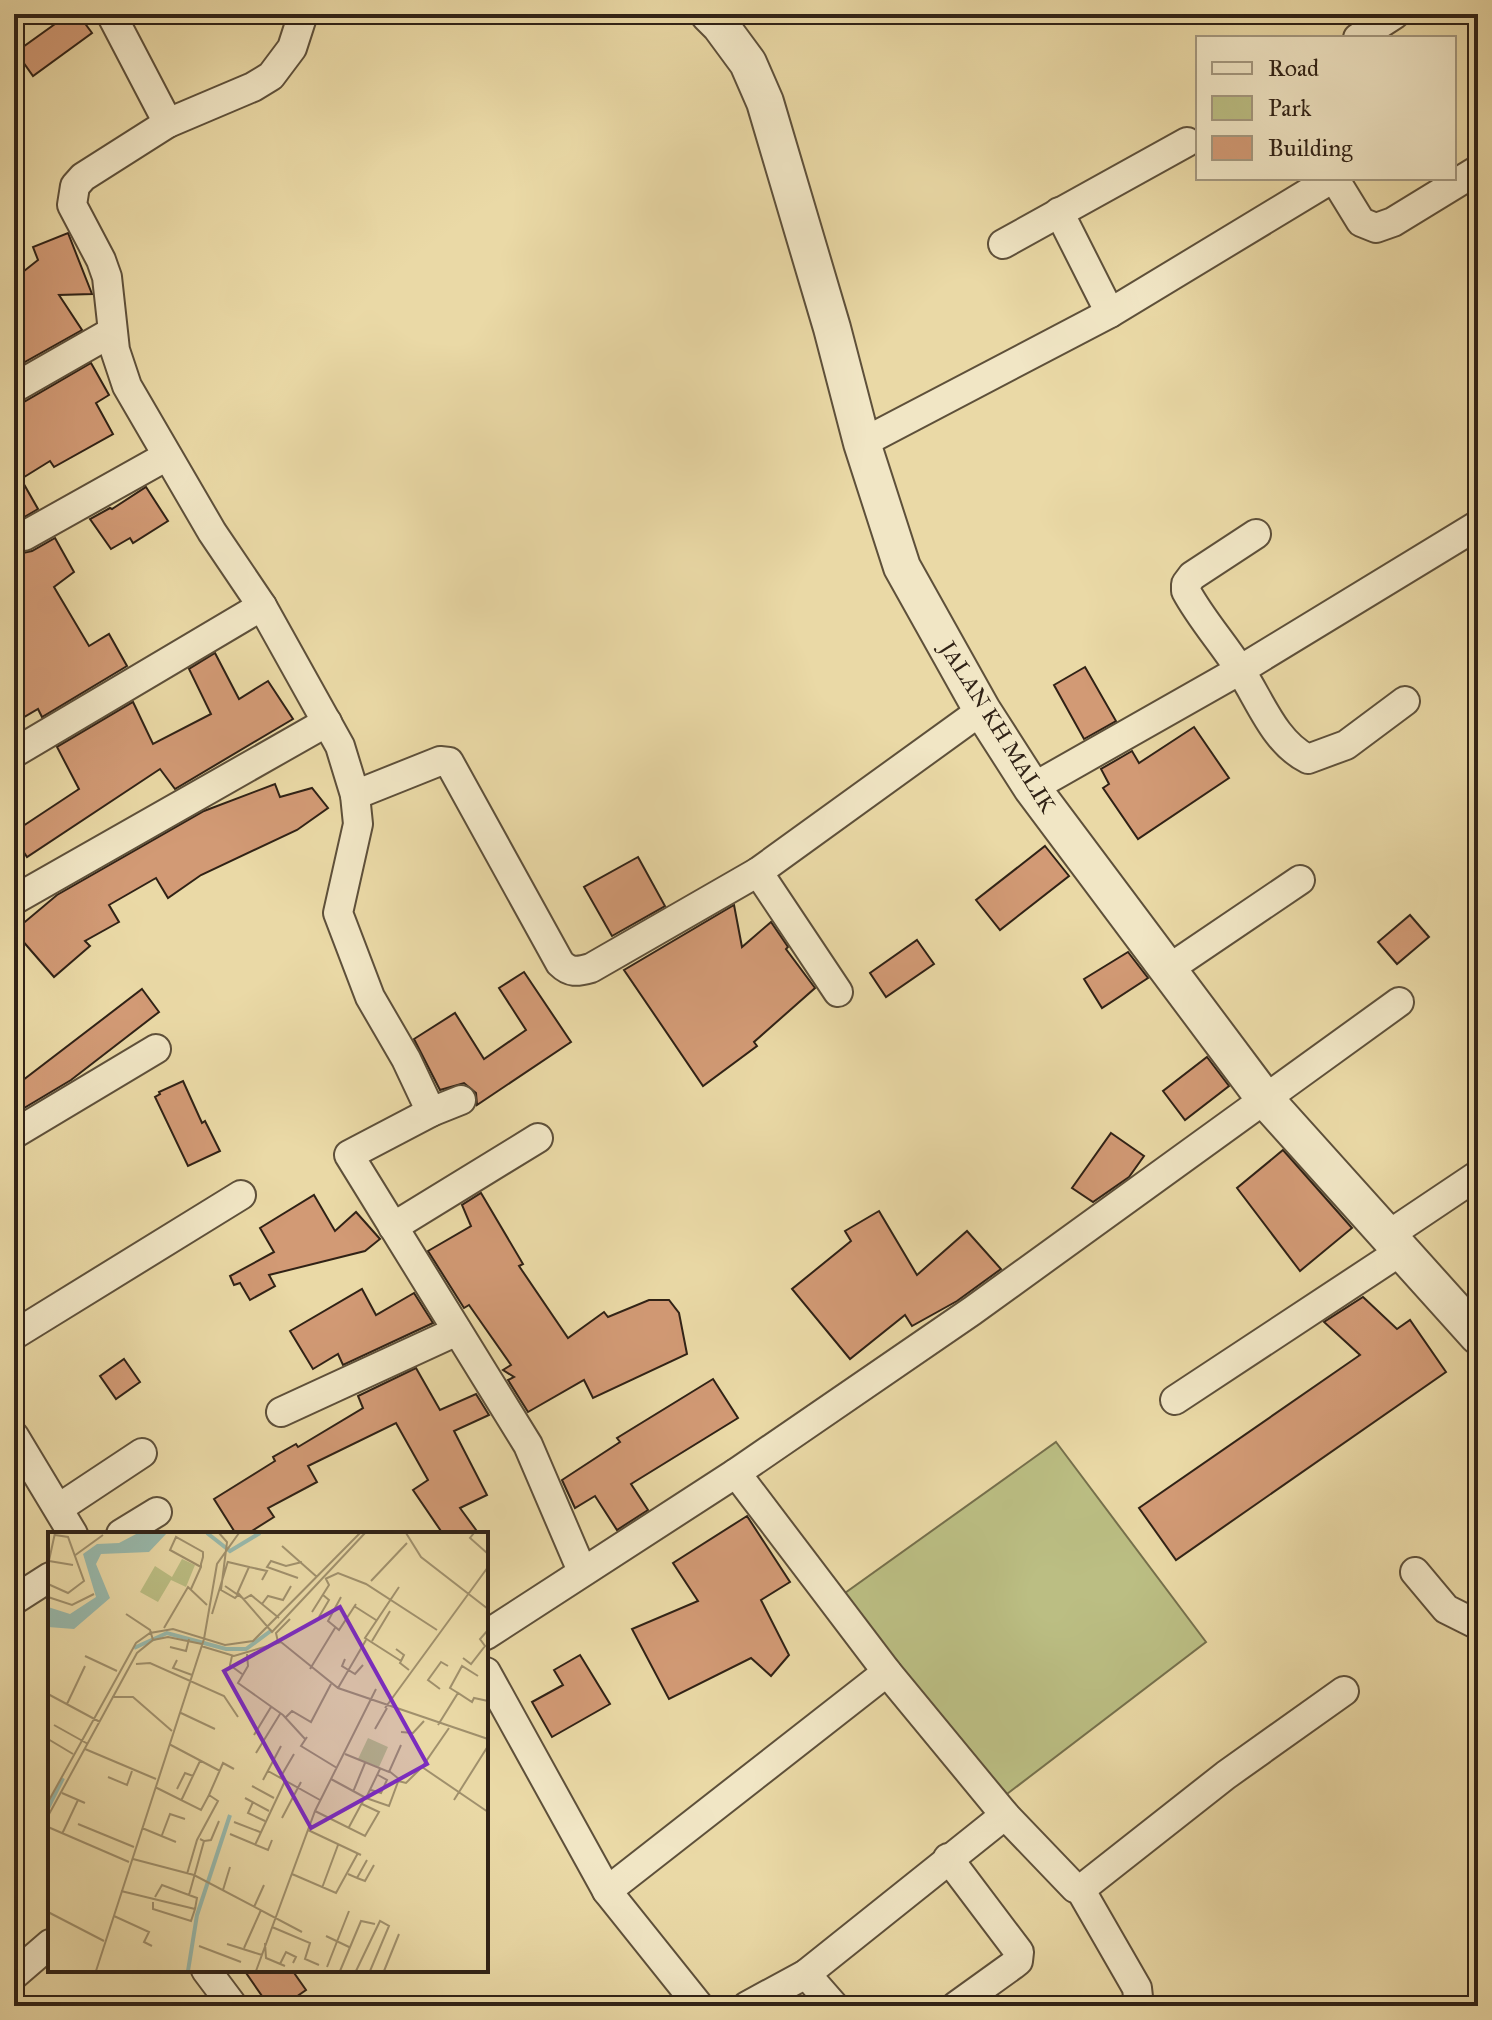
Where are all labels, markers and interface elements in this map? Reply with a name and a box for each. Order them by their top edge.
legend [1196,36,1456,180]
text: Road [1268,53,1319,83]
text: Park [1268,93,1312,123]
text: Building [1268,133,1353,163]
street label: JALAN KH MALIK [933,635,1062,819]
inset map [48,1532,488,1972]

